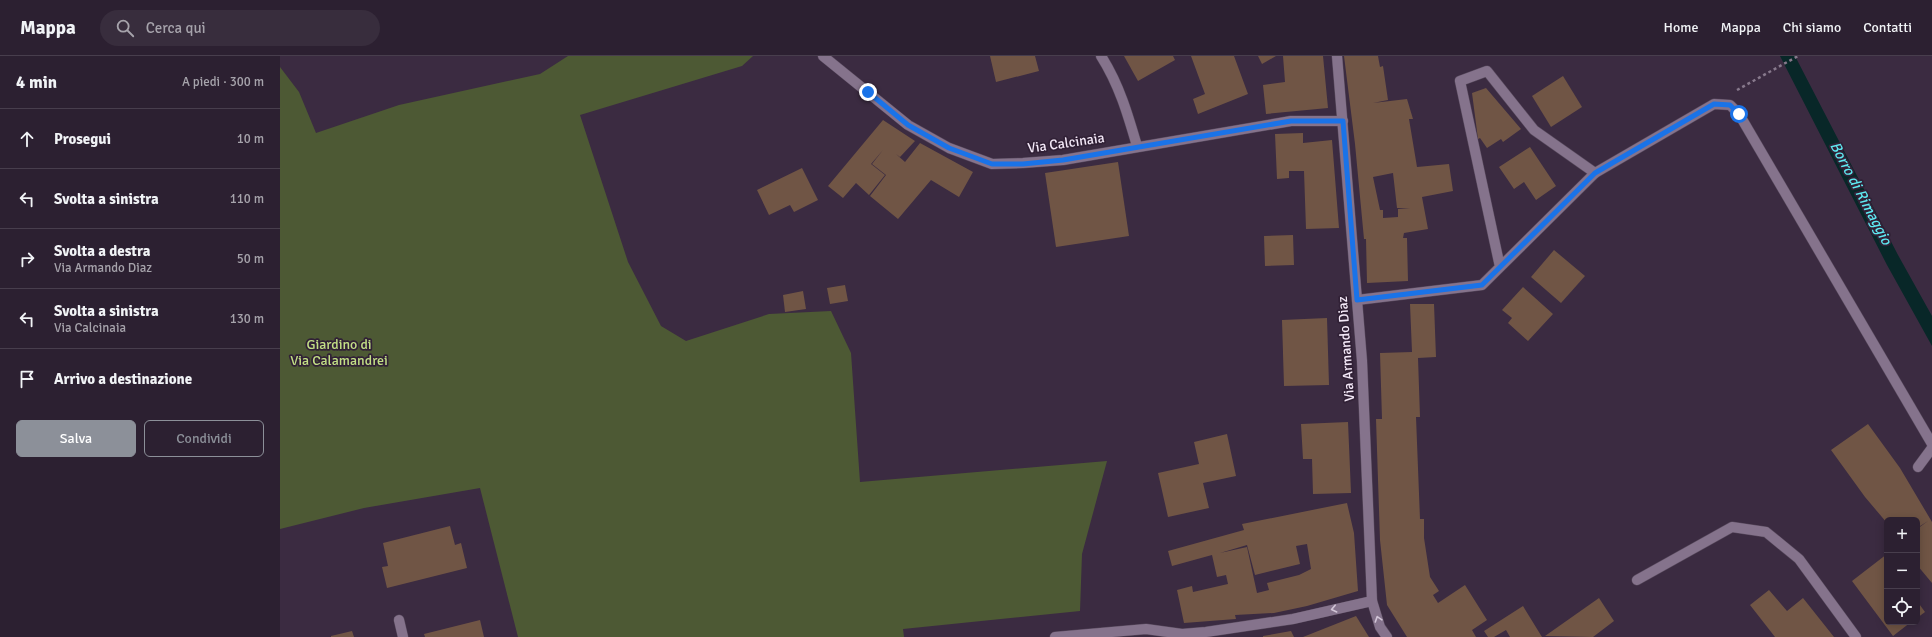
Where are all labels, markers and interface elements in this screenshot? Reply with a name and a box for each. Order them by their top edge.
search box [100,10,380,46]
text: Mappa [20,16,76,40]
icon: search [114,17,136,39]
text: Cerca qui [146,19,206,37]
text: Home [1664,19,1698,36]
text: Mappa [1720,19,1761,36]
text: Chi siamo [1783,19,1841,36]
text: Contatti [1863,19,1912,36]
text: 4 min [16,72,57,93]
text: A piedi · 300 m [182,74,264,90]
route end [859,83,877,101]
route start [1730,105,1748,123]
icon: ahead [16,128,38,150]
street label: Via Calcinaia [1026,129,1106,157]
text: Prosegui [54,130,111,148]
text: 10 m [237,131,264,147]
water label: Borro di Rimaggio [1826,138,1896,249]
icon: left [16,188,38,210]
text: Svolta a sinistra [54,190,159,208]
text: 110 m [230,191,264,207]
text: Svolta a destra [54,242,150,260]
icon: right [16,248,38,270]
text: 50 m [237,251,264,267]
text: Via Armando Diaz [54,260,152,276]
street label: Via Armando Diaz [1334,296,1358,402]
text: Svolta a sinistra [54,302,159,320]
icon: left [16,308,38,330]
text: 130 m [230,311,264,327]
text: Via Calcinaia [54,320,126,336]
park label: Giardino di Via Calamandrei [290,336,388,369]
icon: arrive [16,368,38,390]
text: Arrivo a destinazione [54,370,192,388]
button: Salva [16,420,136,457]
button: Condividi [144,420,264,457]
map controls [1884,517,1920,625]
button: + [1884,517,1920,553]
button: − [1884,553,1920,589]
button: locate [1884,589,1920,625]
one-way arrow [1331,605,1337,613]
one-way arrow [1374,616,1383,623]

